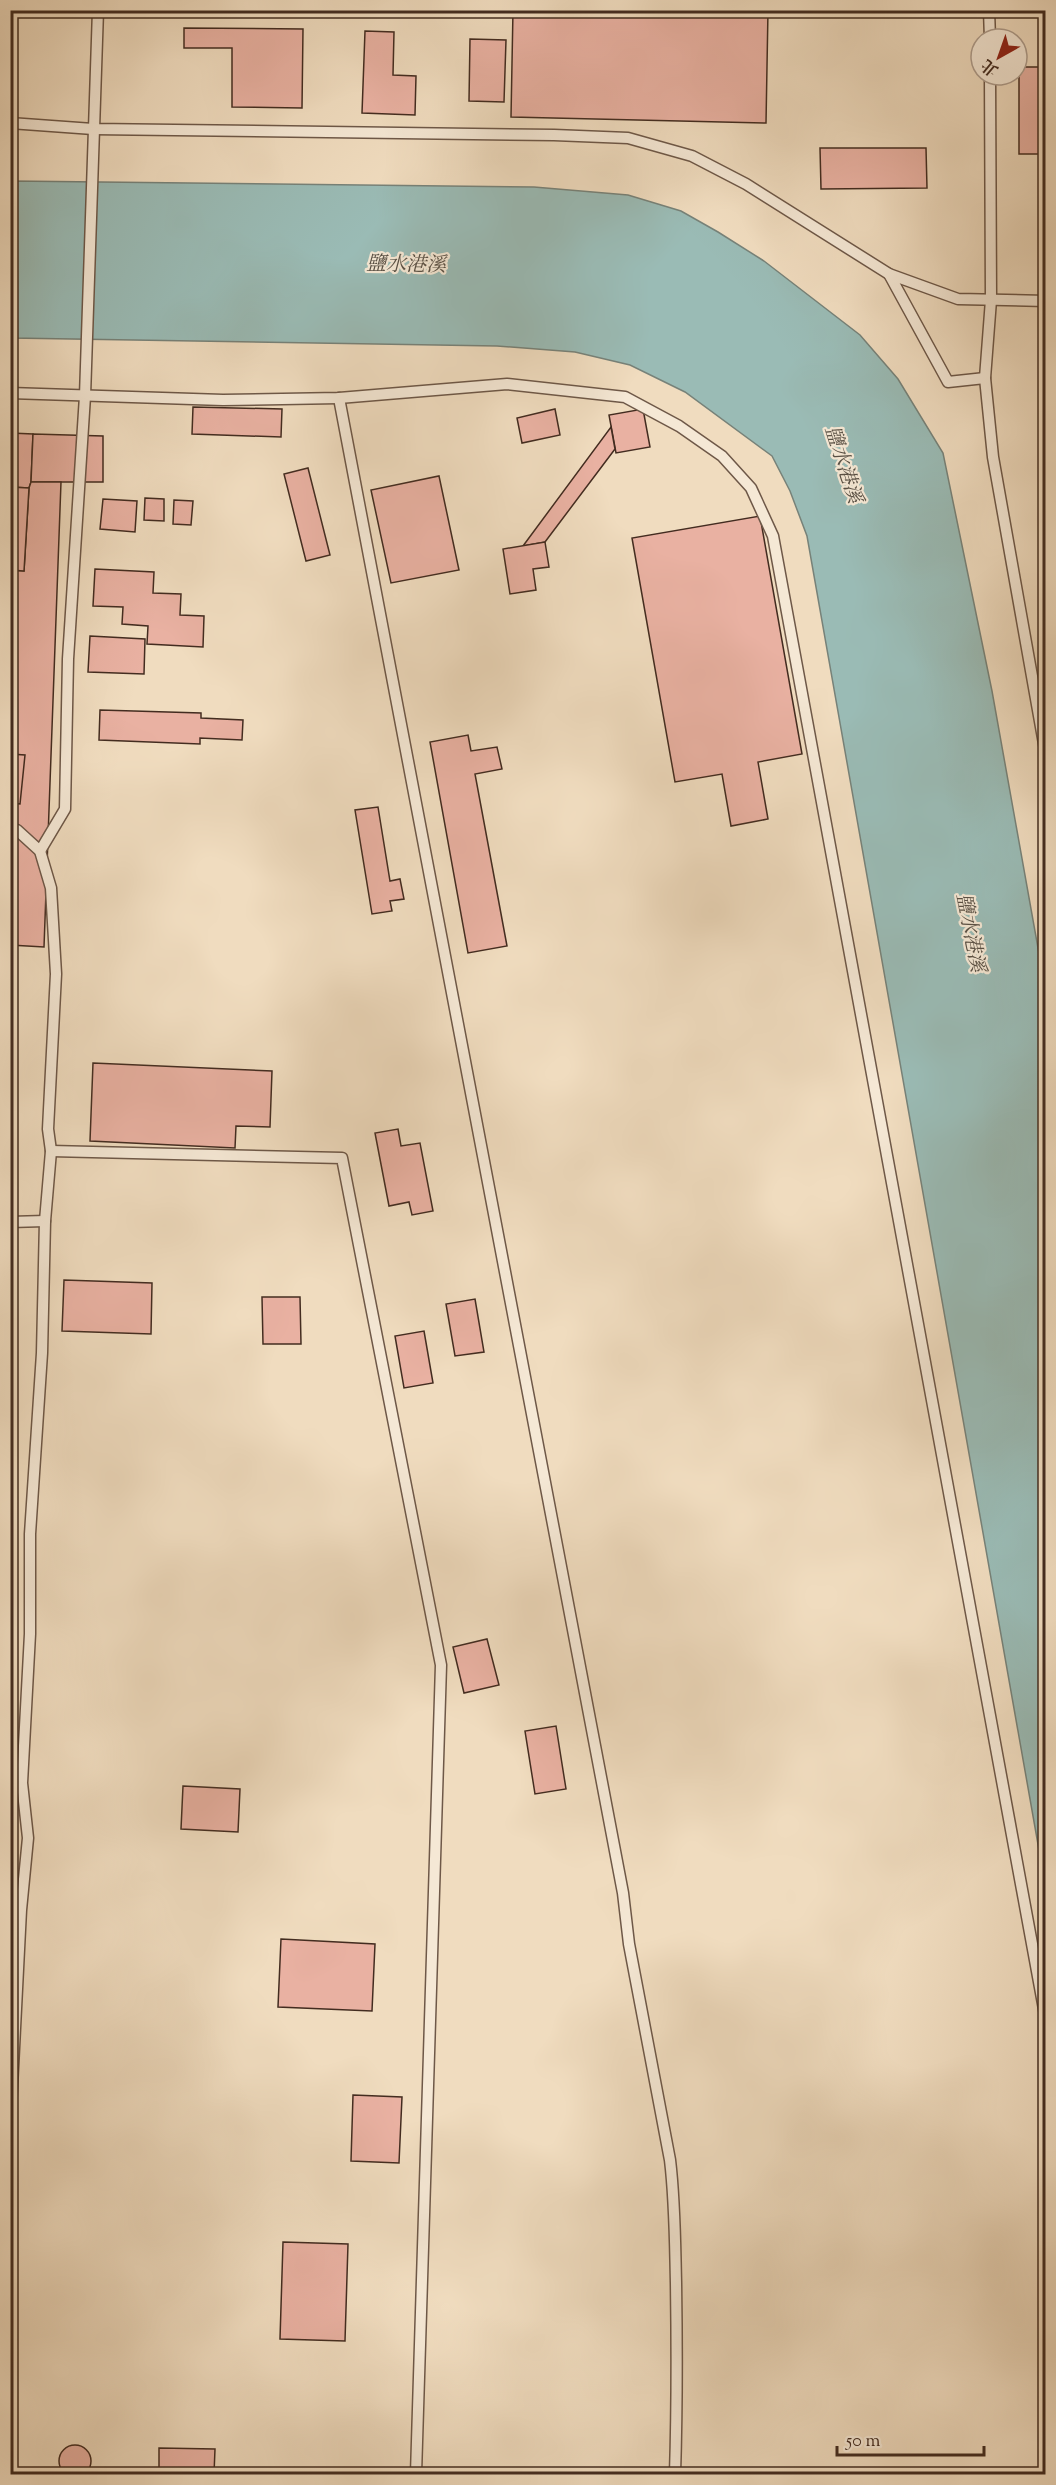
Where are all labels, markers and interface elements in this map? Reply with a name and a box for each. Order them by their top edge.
north arrow [969,27,1029,87]
text: 北 [977,53,1004,81]
water label: 鹽水港溪 [366,251,448,281]
water label: 鹽水港溪 [816,422,869,509]
water label: 鹽水港溪 [947,891,991,977]
scale bar [837,2419,984,2457]
text: 50 m [845,2429,881,2455]

